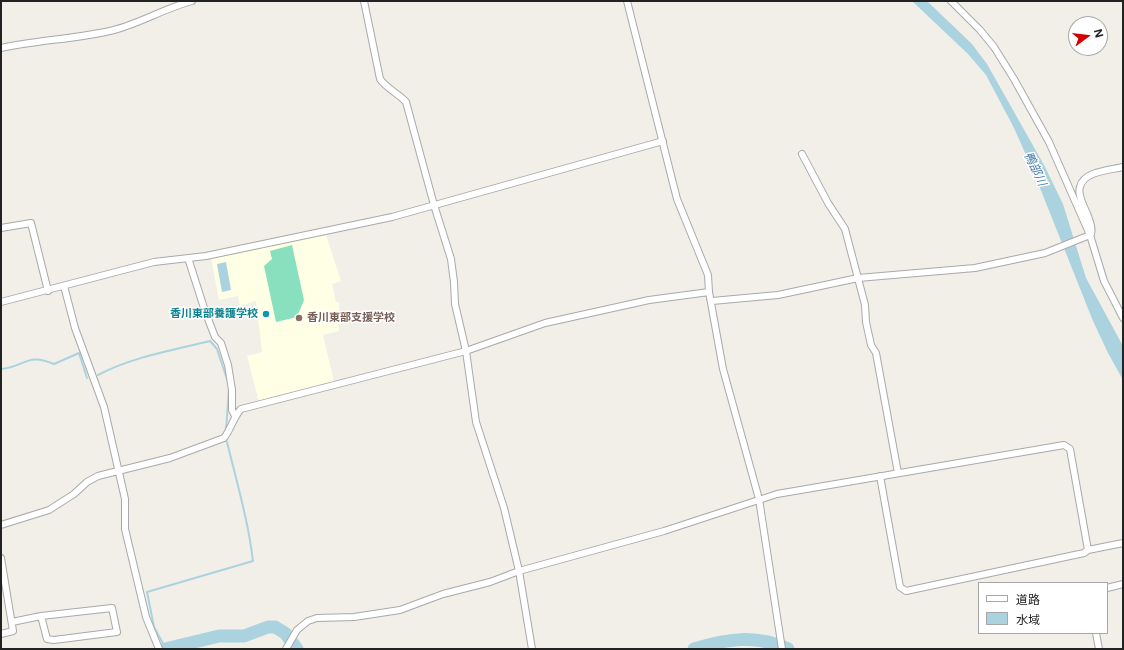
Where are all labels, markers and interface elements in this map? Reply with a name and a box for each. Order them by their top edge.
north arrow [1068,16,1108,56]
text: N [1091,27,1106,39]
water label: 鴨部川 [1021,150,1049,188]
place label: 香川東部養護学校 [170,307,258,321]
marker: 香川東部養護学校 [261,309,271,319]
place label: 香川東部支援学校 [307,311,395,325]
marker: 香川東部支援学校 [294,313,304,323]
legend [978,582,1108,634]
text: 道路 [1016,592,1040,607]
text: 水域 [1016,612,1040,627]

